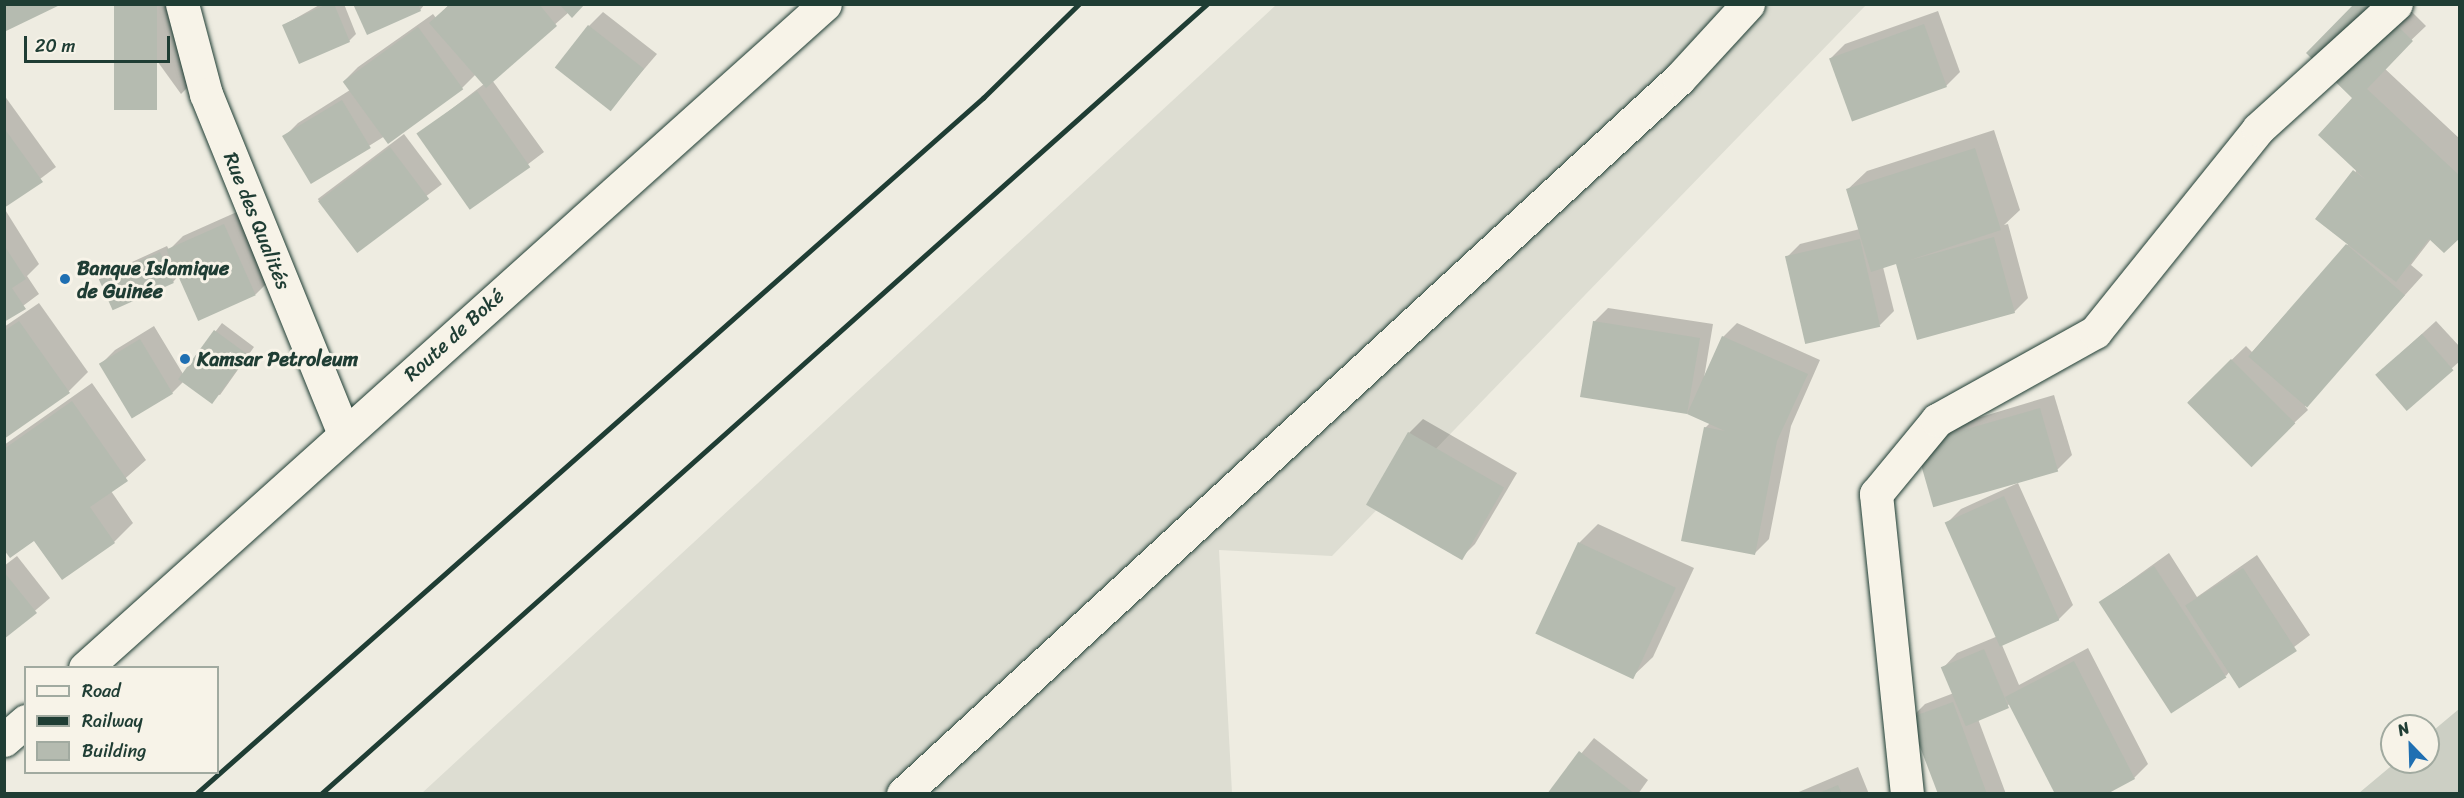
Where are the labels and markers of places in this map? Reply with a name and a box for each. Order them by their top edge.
place label: Banque Islamique de Guinée [77,256,230,303]
marker: Banque Islamique de Guinée [58,272,72,286]
place label: Kamsar Petroleum [197,347,358,371]
marker: Kamsar Petroleum [178,352,192,366]

